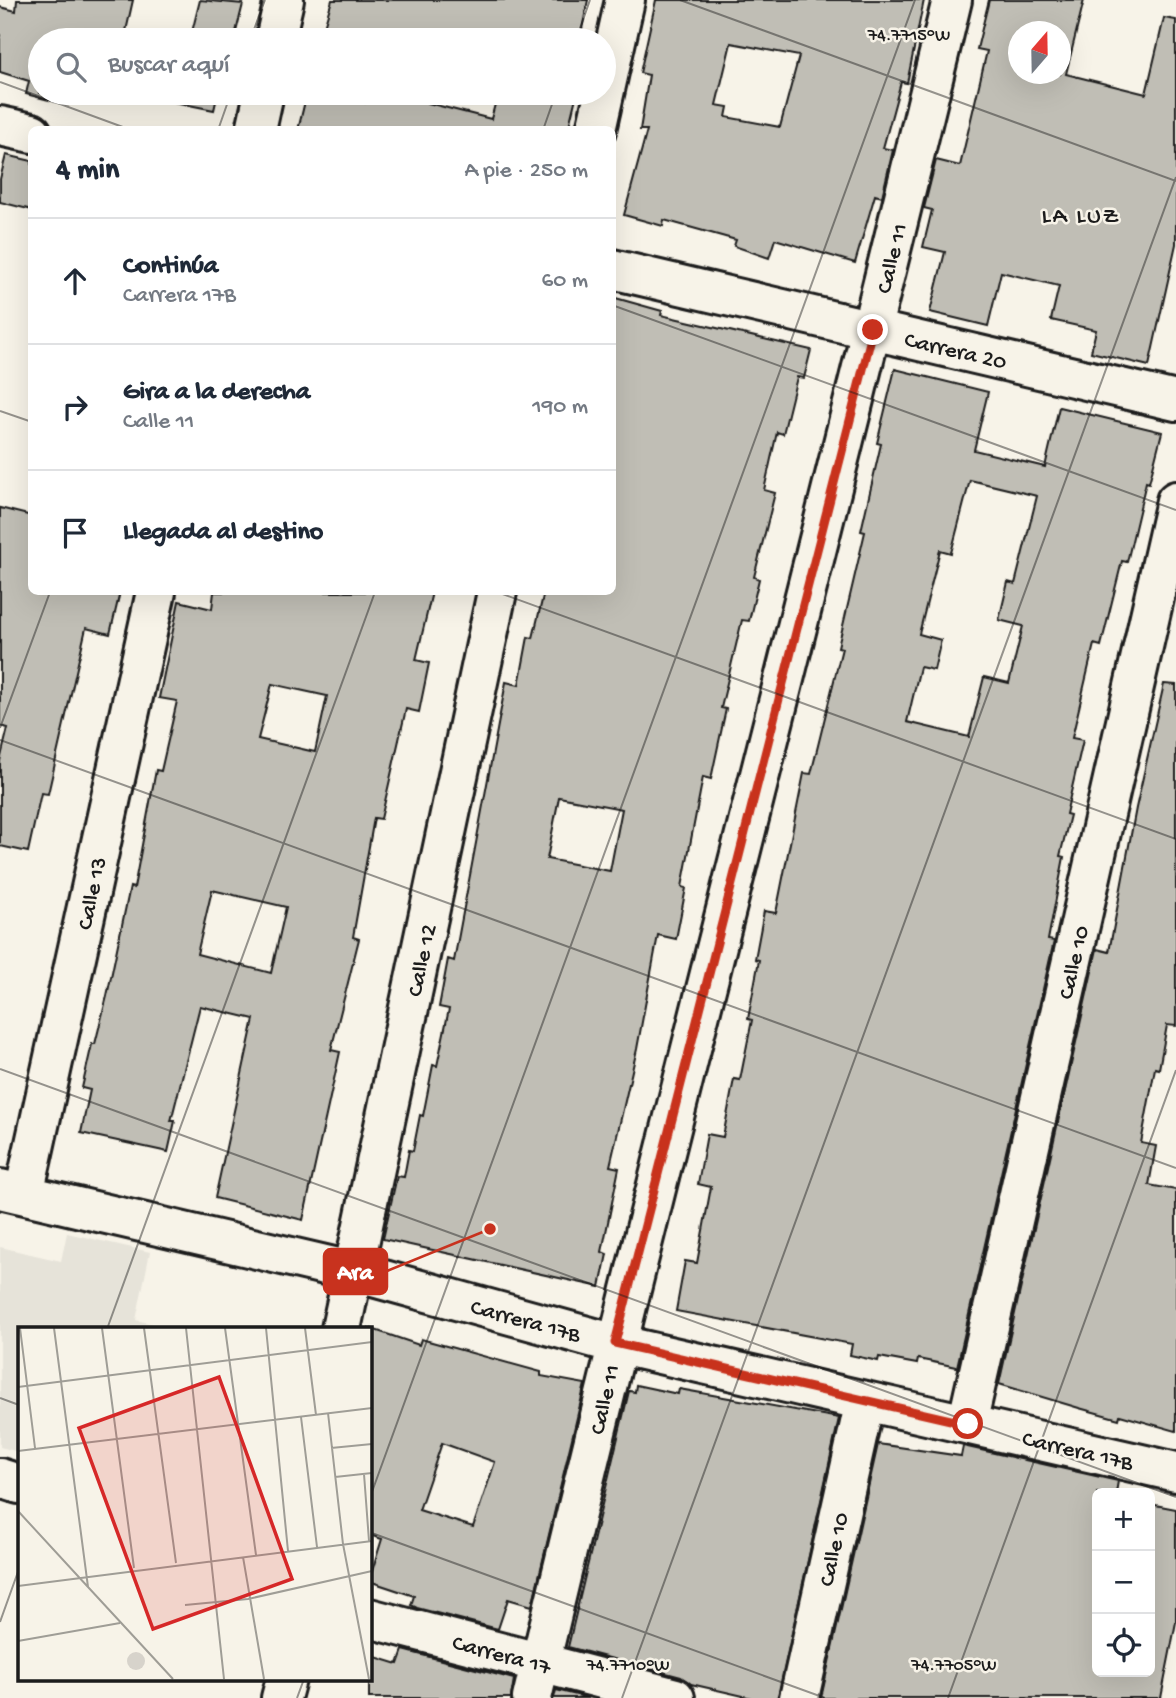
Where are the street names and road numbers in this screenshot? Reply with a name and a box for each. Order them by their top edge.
street label: Calle 11 [872,221,915,297]
street label: Carrera 20 [901,328,1009,377]
street label: Calle 13 [73,855,114,933]
street label: Calle 12 [403,922,444,999]
street label: Calle 10 [1054,923,1097,1002]
street label: Carrera 17B [467,1295,584,1350]
street label: Calle 11 [585,1362,628,1438]
street label: Carrera 17B [1019,1427,1136,1479]
street label: Calle 10 [814,1510,856,1589]
street label: Carrera 17 [449,1630,554,1683]

